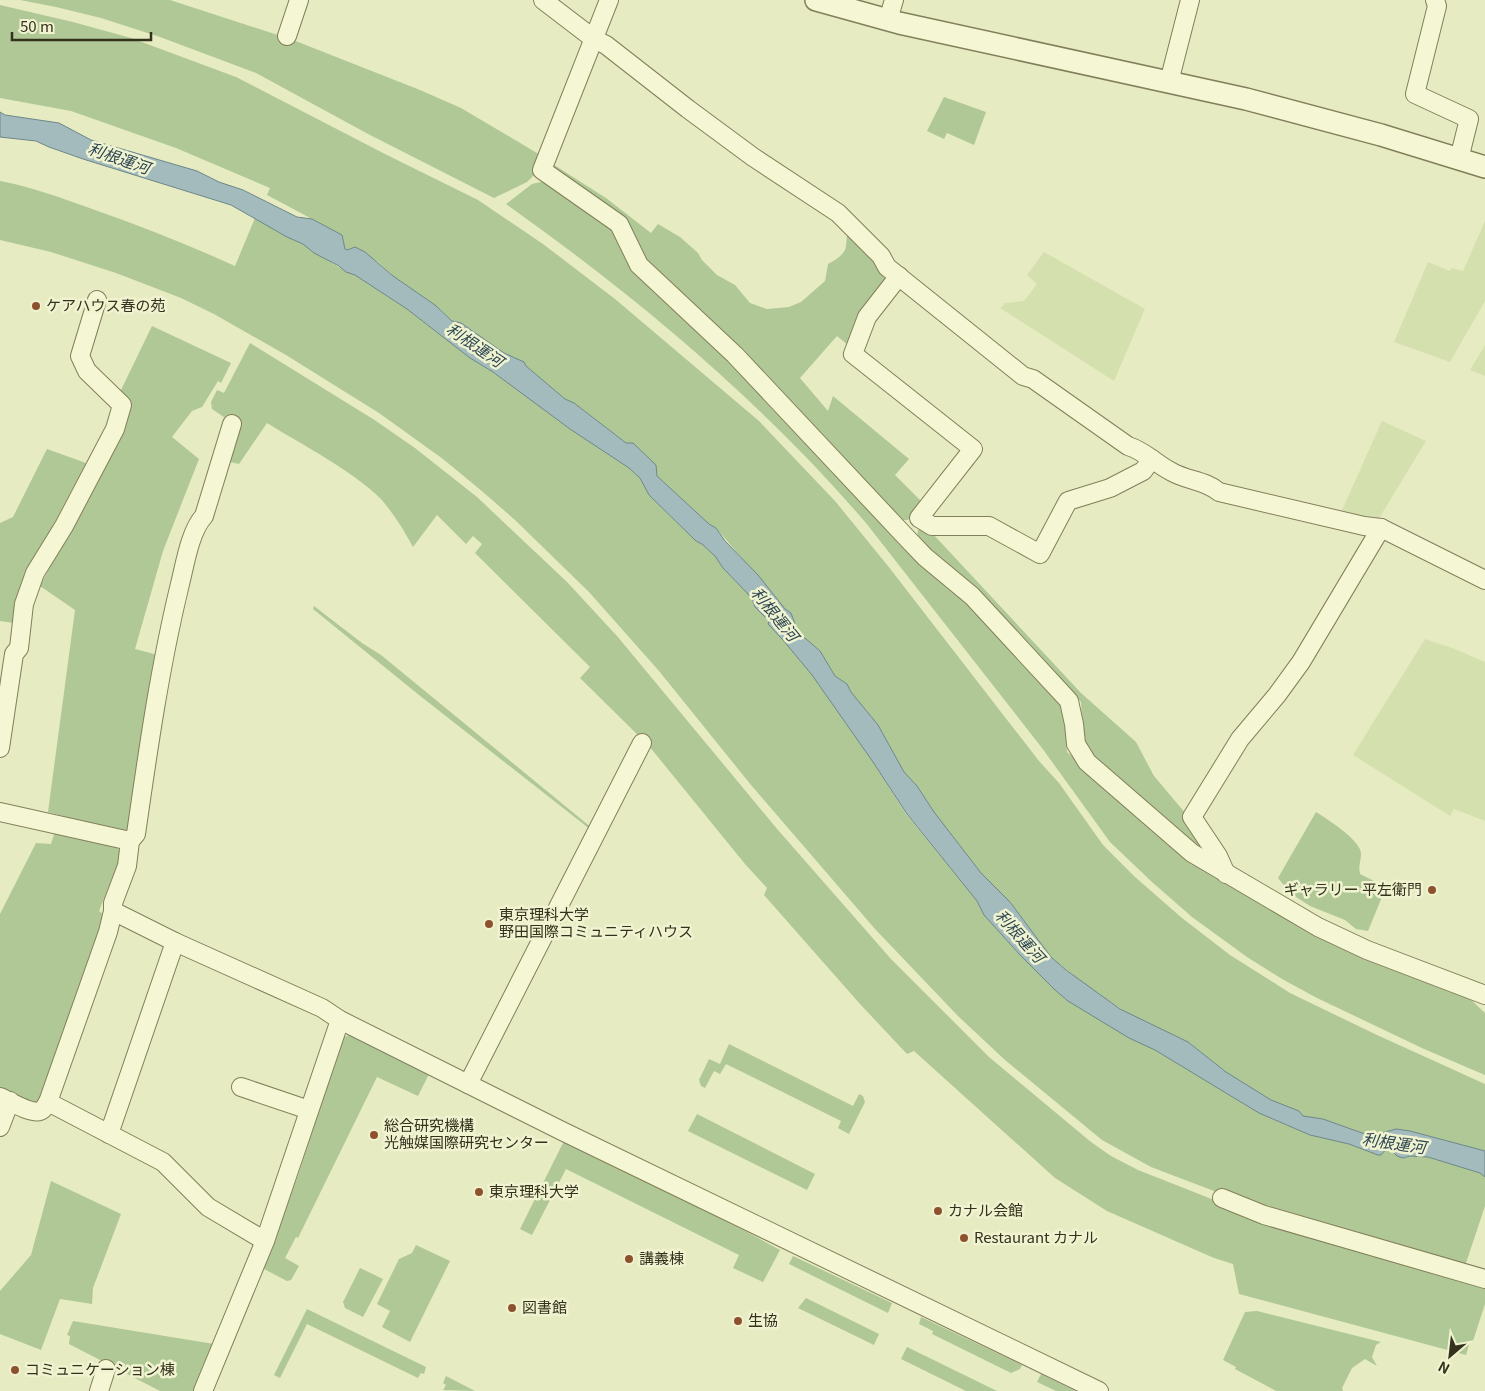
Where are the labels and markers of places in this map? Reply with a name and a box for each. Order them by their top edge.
place label: ケアハウス春の苑 [46,294,165,315]
marker: ケアハウス春の苑 [30,300,42,312]
place label: ギャラリー 平左衛門 [1284,878,1422,899]
marker: ギャラリー 平左衛門 [1426,884,1438,896]
place label: 東京理科大学 野田国際コミュニティハウス [499,903,693,941]
marker: 東京理科大学 野田国際コミュニティハウス [483,918,495,930]
place label: 総合研究機構 光触媒国際研究センター [384,1114,549,1152]
marker: 総合研究機構 光触媒国際研究センター [368,1129,380,1141]
place label: 東京理科大学 [489,1180,579,1201]
marker: 東京理科大学 [473,1186,485,1198]
place label: カナル会館 [948,1199,1023,1220]
marker: カナル会館 [932,1205,944,1217]
place label: Restaurant カナル [974,1226,1098,1247]
marker: Restaurant カナル [958,1232,970,1244]
place label: 講義棟 [639,1247,684,1268]
marker: 講義棟 [623,1253,635,1265]
place label: 図書館 [522,1296,567,1317]
marker: 図書館 [506,1302,518,1314]
place label: 生協 [748,1309,778,1330]
marker: 生協 [732,1315,744,1327]
place label: コミュニケーション棟 [25,1358,175,1379]
marker: コミュニケーション棟 [9,1364,21,1376]

